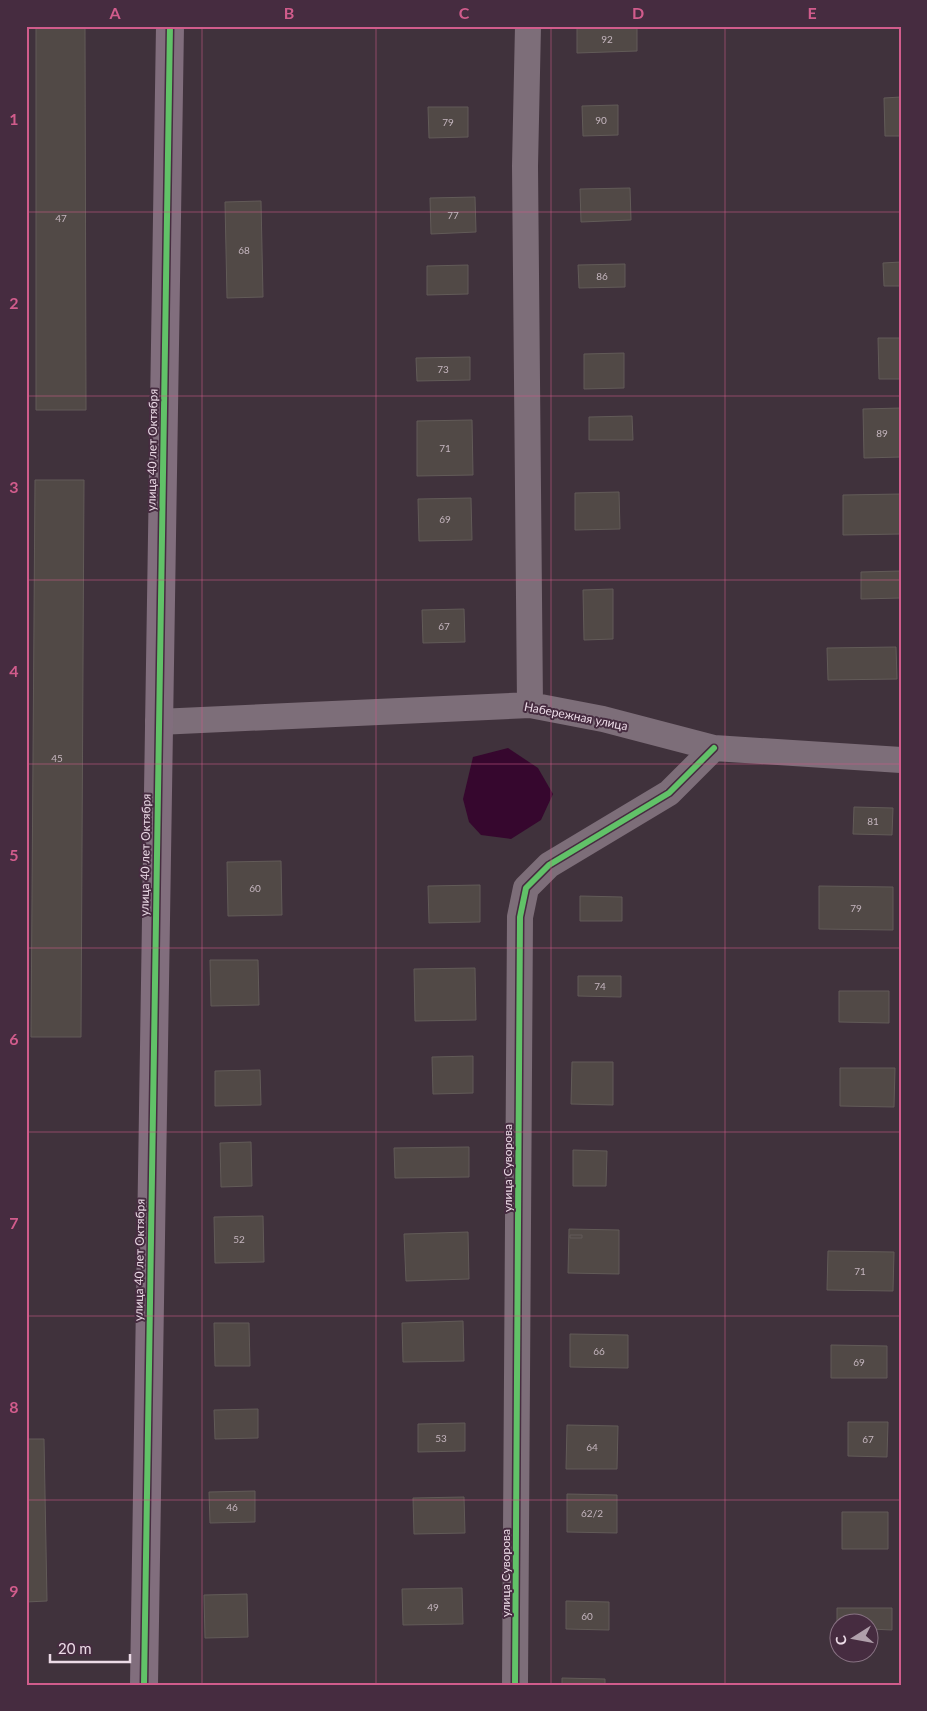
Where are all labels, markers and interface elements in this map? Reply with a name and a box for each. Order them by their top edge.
text: A [108,3,121,22]
text: B [284,3,294,22]
text: C [459,3,470,22]
text: D [632,3,644,22]
text: E [807,3,817,22]
house number: 92 [601,33,613,45]
text: 1 [9,109,19,128]
house number: 90 [595,114,607,126]
house number: 79 [442,116,454,128]
house number: 77 [447,209,459,221]
house number: 47 [55,212,67,224]
house number: 68 [238,244,250,256]
house number: 86 [596,270,608,282]
text: 2 [9,293,19,312]
house number: 73 [437,363,449,375]
street label: улица 40 лет Октября [143,389,161,511]
house number: 89 [876,427,888,439]
house number: 71 [439,442,451,454]
text: 3 [9,477,19,496]
house number: 69 [439,513,451,525]
house number: 67 [438,620,450,632]
text: 4 [9,661,19,680]
street label: Набережная улица [523,699,629,733]
house number: 45 [51,752,63,764]
street label: улица 40 лет Октября [136,794,154,916]
house number: 81 [867,815,879,827]
text: 5 [9,845,19,864]
house number: 60 [249,882,261,894]
house number: 79 [850,902,862,914]
house number: 74 [594,980,606,992]
text: 6 [9,1029,19,1048]
street label: улица Суворова [500,1124,515,1212]
street label: улица 40 лет Октября [130,1199,148,1321]
text: 7 [9,1213,19,1232]
house number: 52 [233,1233,245,1245]
house number: 71 [854,1265,866,1277]
house number: 66 [593,1345,605,1357]
house number: 69 [853,1356,865,1368]
text: 8 [9,1397,19,1416]
house number: 53 [435,1432,447,1444]
house number: 67 [862,1433,874,1445]
house number: 64 [586,1441,598,1453]
house number: 46 [226,1501,238,1513]
house number: 62/2 [581,1507,603,1519]
street label: улица Суворова [498,1529,513,1617]
text: 9 [9,1581,19,1600]
house number: 49 [427,1601,439,1613]
house number: 60 [581,1610,593,1622]
north arrow [830,1614,880,1664]
scale bar [50,1631,130,1663]
text: С [831,1634,850,1647]
text: 20 m [58,1639,92,1657]

